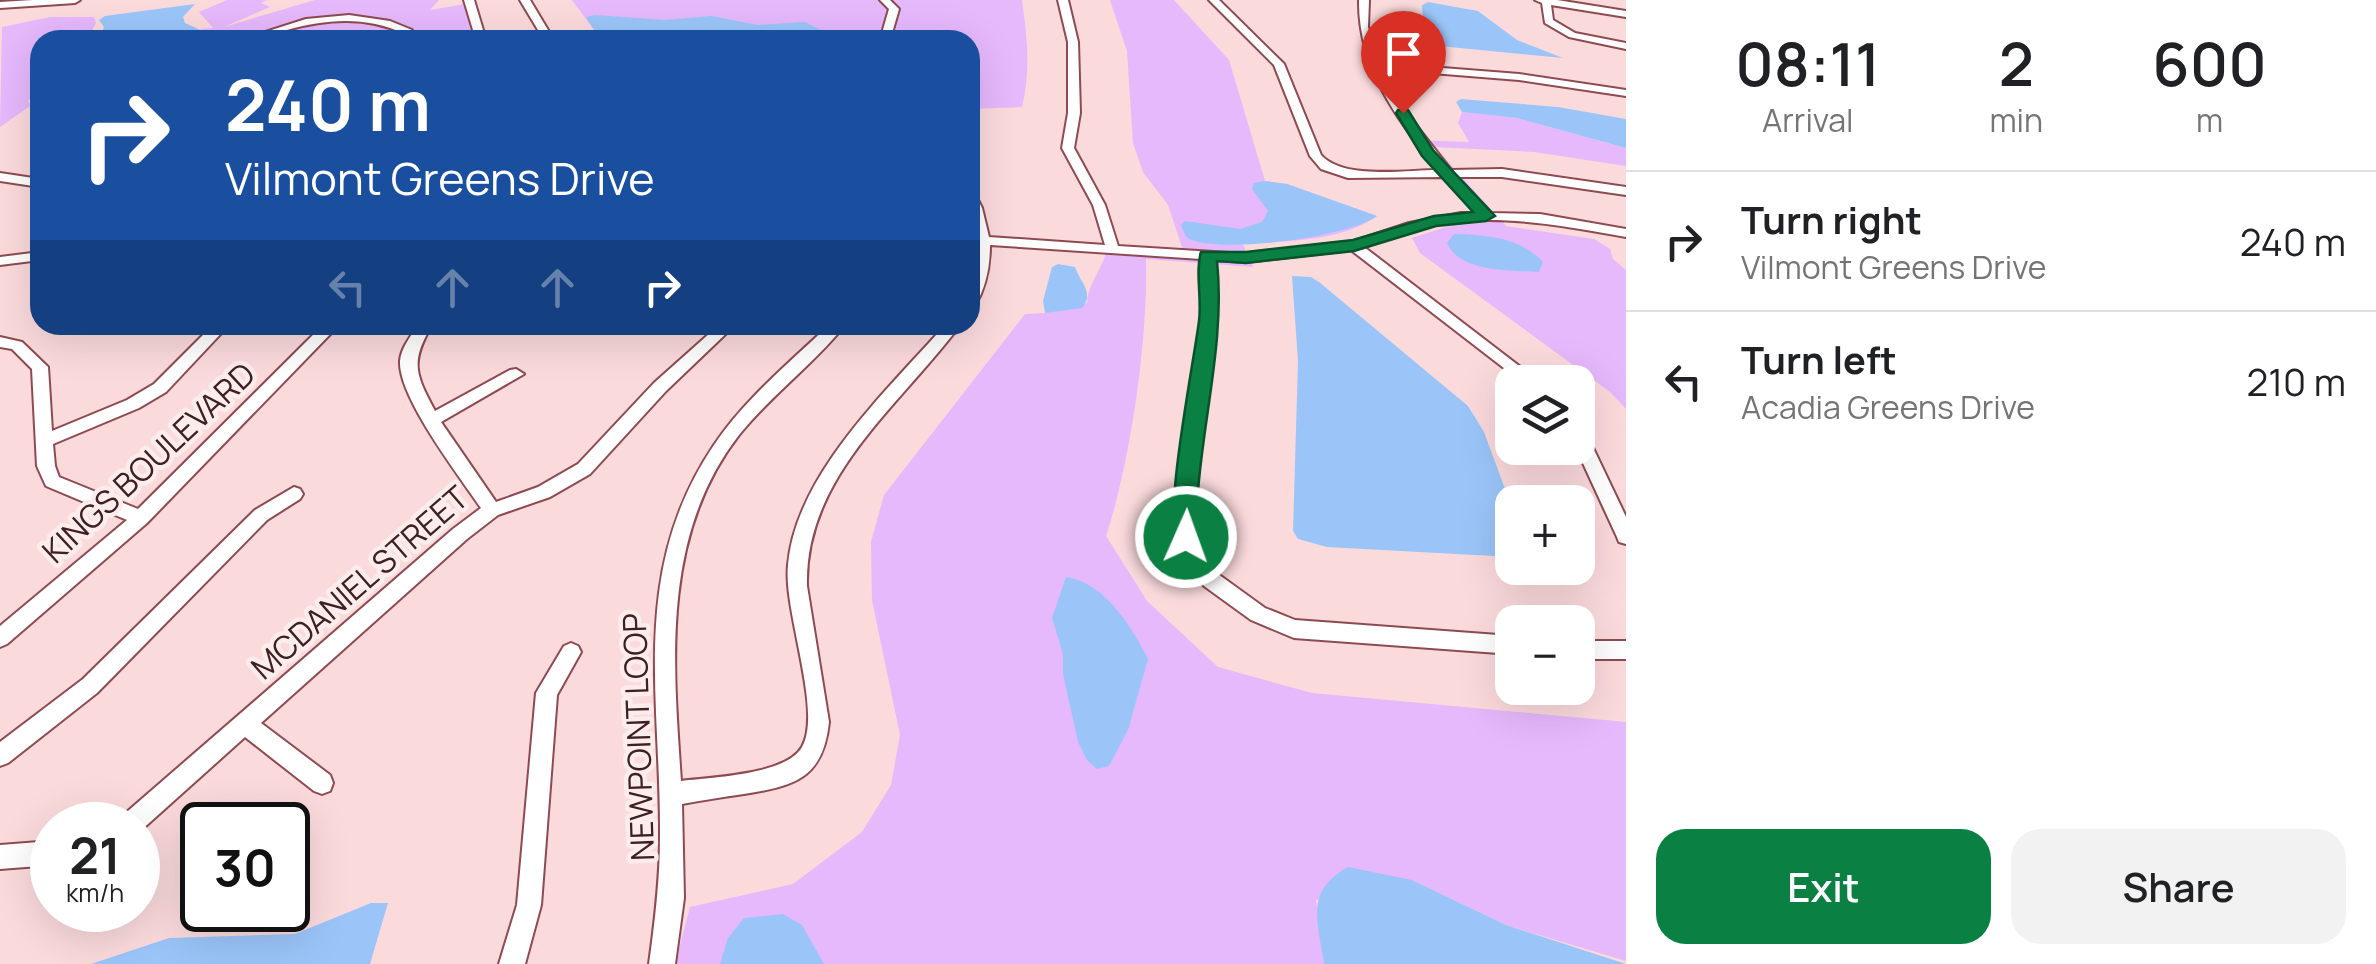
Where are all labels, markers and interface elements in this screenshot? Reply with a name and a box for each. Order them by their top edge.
pin [1361,11,1446,114]
text: 08:11 [1735,22,1880,104]
text: 2 [1999,22,2034,104]
text: 600 [2152,22,2267,104]
icon: arrive [1376,26,1431,81]
text: 240 m [225,56,431,152]
icon: right [60,70,190,200]
text: Arrival [1762,98,1853,142]
text: min [1989,98,2043,142]
text: m [2196,98,2223,142]
text: Vilmont Greens Drive [225,147,655,209]
text: Turn right [1741,193,1922,245]
icon: right [1656,214,1711,269]
text: 240 m [2240,215,2346,267]
text: Vilmont Greens Drive [1741,245,2047,289]
icon: left [320,260,375,315]
icon: ahead [425,260,480,315]
icon: ahead [530,260,585,315]
icon: right [635,260,690,315]
text: Turn left [1741,333,1897,385]
street label: KINGS BOULEVARD [32,352,264,572]
icon: left [1656,354,1711,409]
text: 210 m [2247,355,2346,407]
map controls [1495,365,1595,705]
button: layers [1495,365,1595,465]
text: Acadia Greens Drive [1741,385,2035,429]
street label: MCDANIEL STREET [241,476,477,689]
position arrow [1134,485,1238,589]
button: + [1495,485,1595,585]
button: − [1495,605,1595,705]
street label: NEWPOINT LOOP [612,612,664,862]
speed limit sign: 30 [180,802,310,932]
text: 21 [69,821,121,889]
button: Exit [1656,829,1991,944]
button: Share [2011,829,2346,944]
text: km/h [66,875,124,910]

